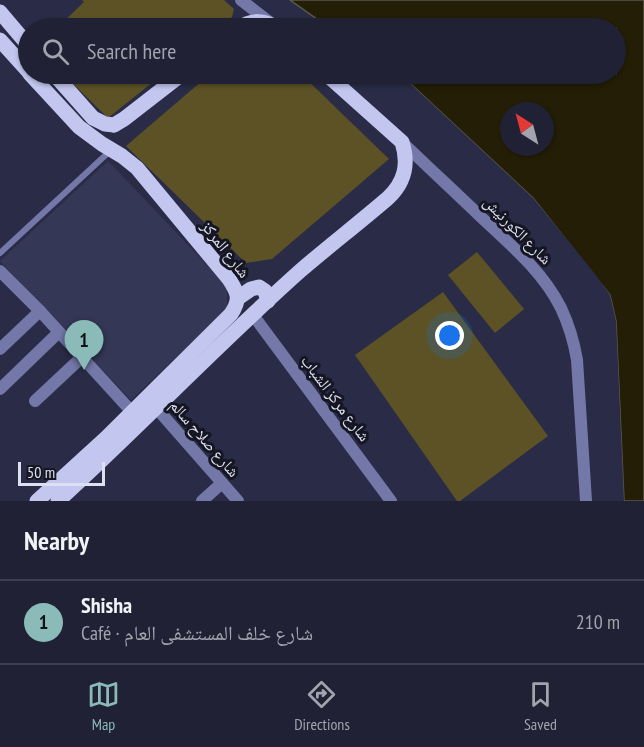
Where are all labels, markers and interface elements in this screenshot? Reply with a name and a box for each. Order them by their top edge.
search box [18,18,626,84]
icon: search [39,35,72,68]
text: Search here [87,37,176,65]
north arrow [500,102,554,156]
street label: شارع الكورنيش [479,192,556,269]
street label: شارع المركز [196,216,255,282]
pin: 1 [64,320,104,370]
your location [435,321,464,350]
street label: شارع مركز الشباب [296,351,375,446]
street label: شارع صلاح سالم [165,395,244,481]
scale bar [18,459,105,486]
text: 50 m [27,462,55,482]
text: Nearby [24,524,89,557]
text: Shisha [81,591,132,619]
text: 1 [39,609,48,635]
text: 210 m [576,609,620,635]
text: Café · شارع خلف المستشفى العام [81,620,313,646]
tab: Map [87,678,120,734]
tab: Directions [294,678,350,734]
tab: Saved [524,678,557,734]

